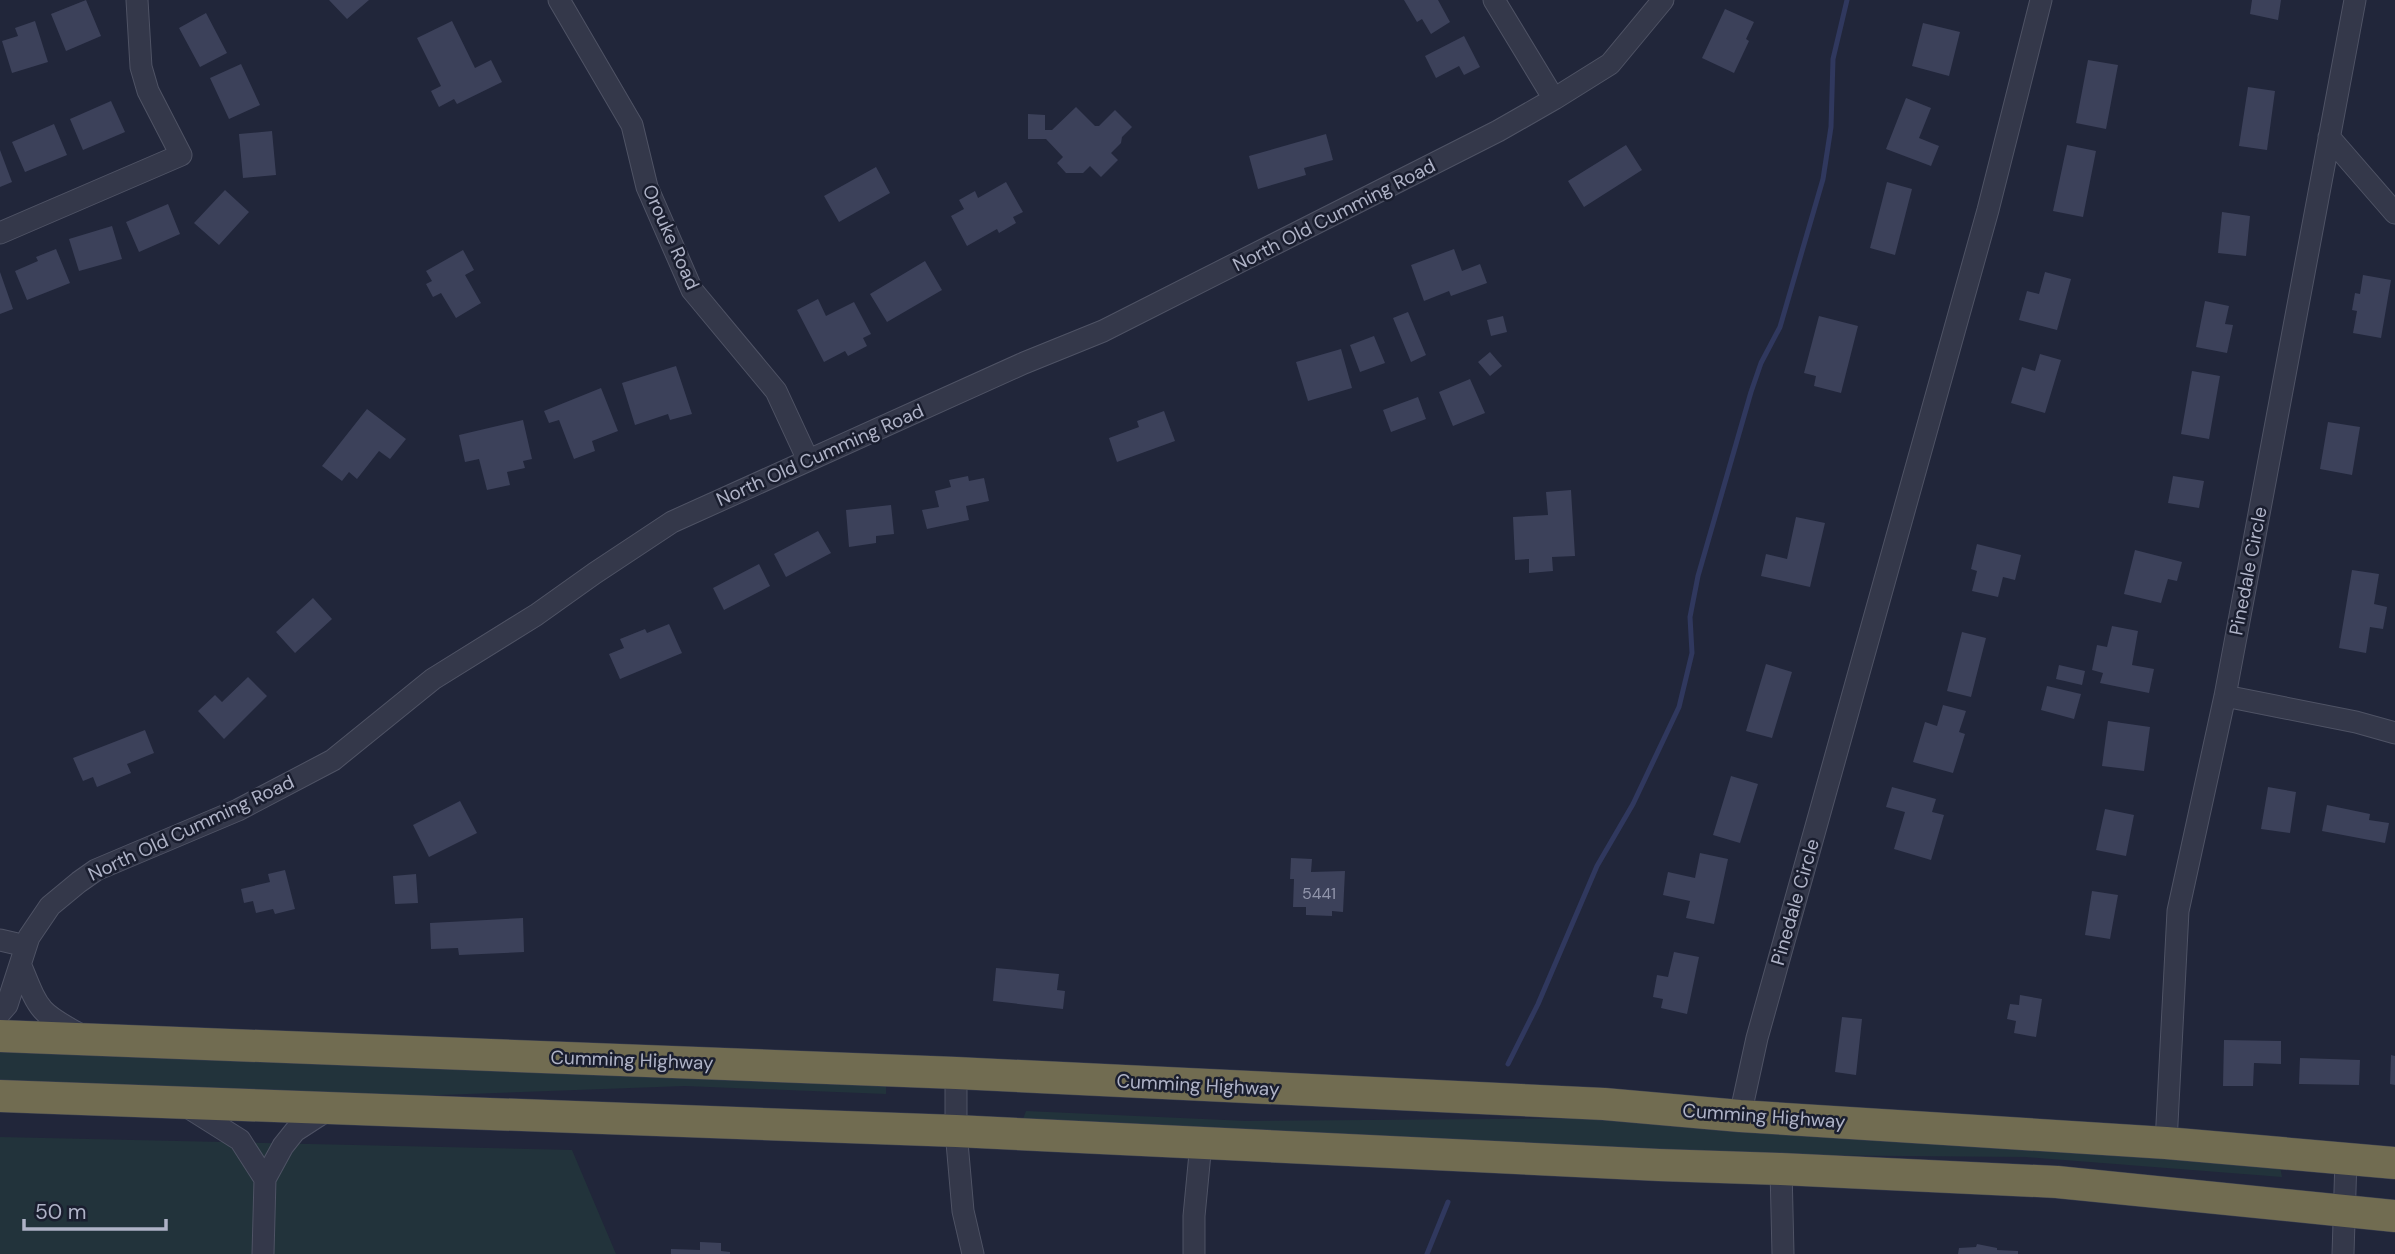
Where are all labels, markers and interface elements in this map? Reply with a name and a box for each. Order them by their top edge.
street label: North Old Cumming Road [1228,153,1440,277]
street label: Orouke Road [637,181,705,293]
street label: North Old Cumming Road [712,398,928,512]
street label: Pinedale Circle [2223,505,2273,637]
street label: North Old Cumming Road [84,769,298,887]
street label: Pinedale Circle [1765,836,1825,968]
house number: 5441 [1302,883,1336,904]
street label: Cumming Highway [550,1045,714,1075]
street label: Cumming Highway [1116,1068,1281,1102]
street label: Cumming Highway [1682,1098,1847,1134]
scale bar [24,1188,166,1232]
text: 50 m [35,1198,86,1226]

